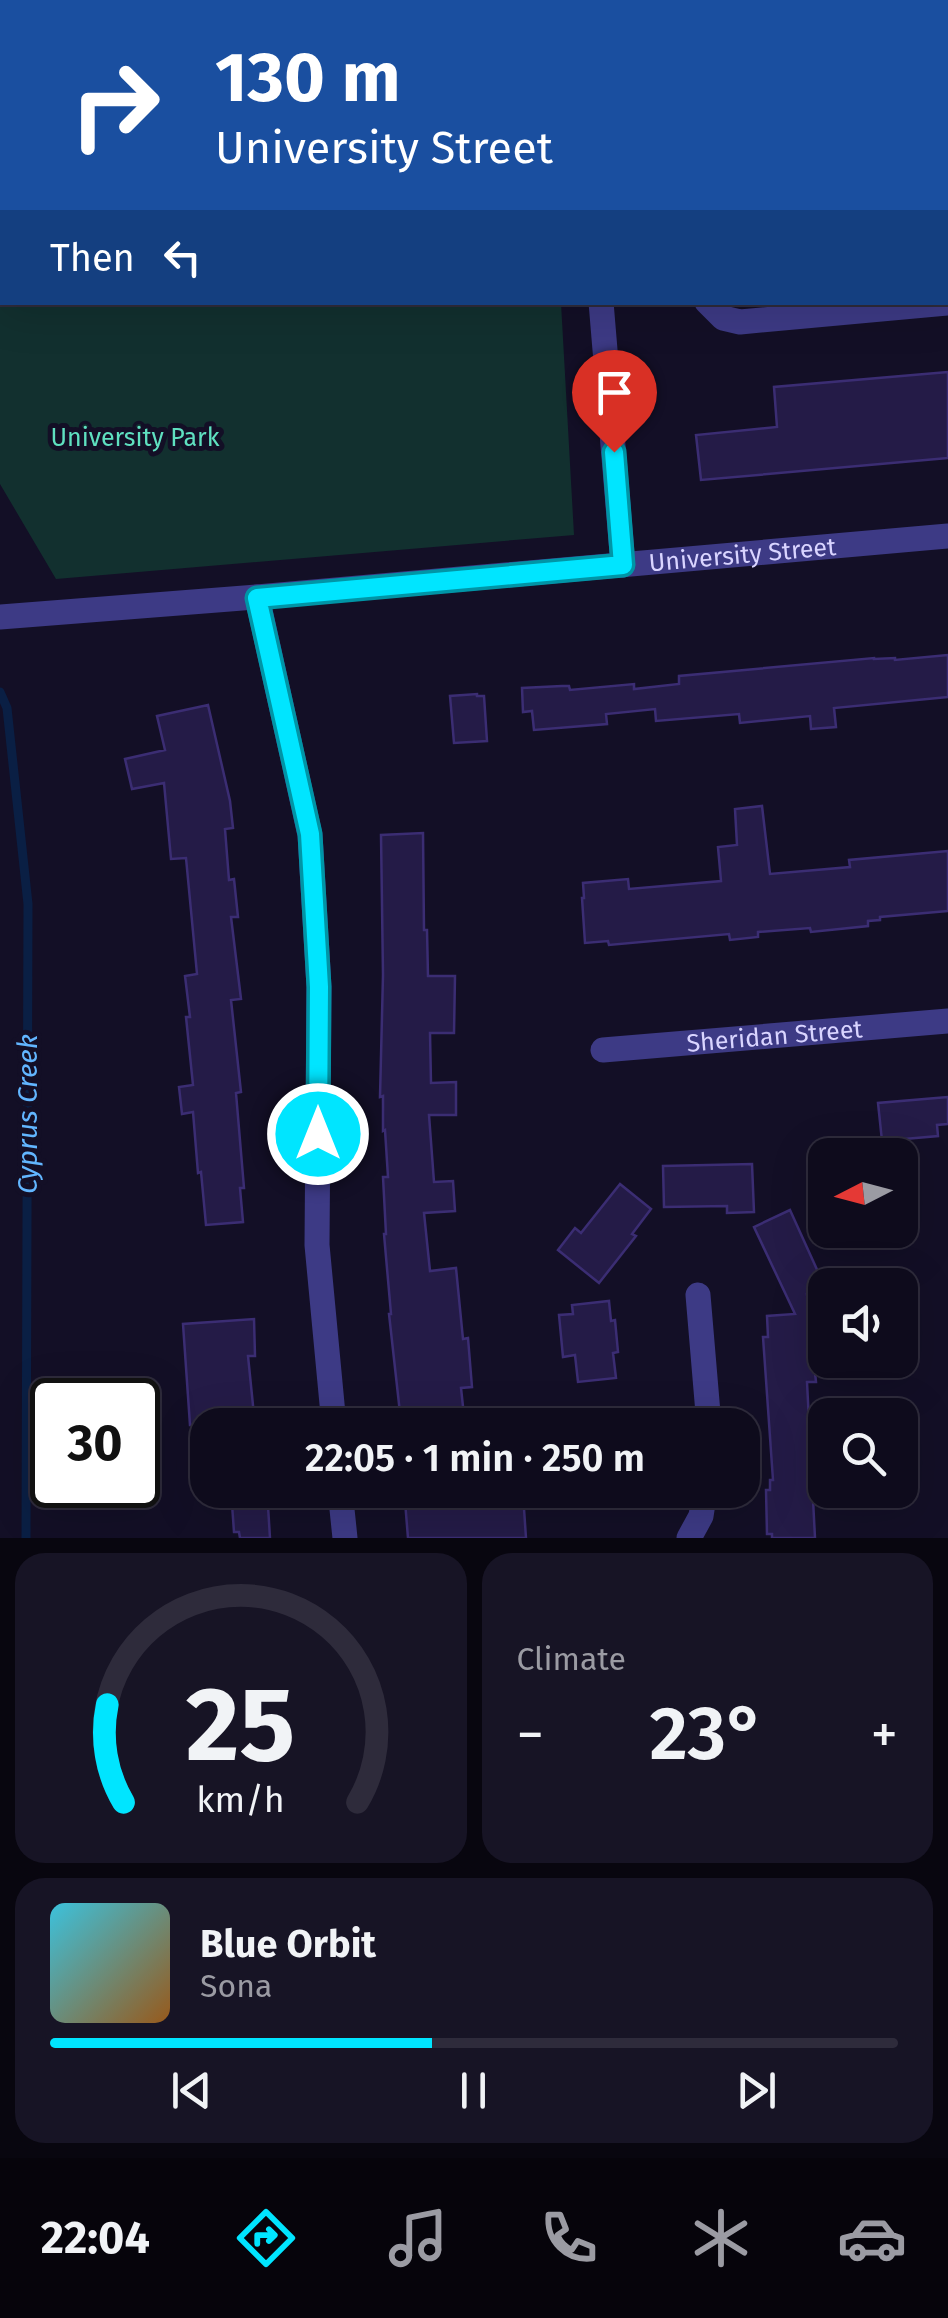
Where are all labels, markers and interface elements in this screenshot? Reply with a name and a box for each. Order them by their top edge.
text: 130 m [215,36,401,120]
icon: right [50,40,180,170]
text: University Street [215,121,553,175]
icon: left [155,230,210,285]
text: Then [50,235,135,281]
pin [572,350,657,453]
icon: arrive [587,365,642,420]
park label: University Park [50,423,220,453]
street label: University Street [648,532,838,578]
street label: Sheridan Street [685,1014,865,1059]
water label: Cyprus Creek [11,1034,44,1194]
position arrow [266,1082,370,1186]
north arrow [808,1138,918,1248]
map controls [808,1138,918,1508]
button: sound [808,1268,918,1378]
speed limit sign: 30 [30,1378,160,1508]
button: search [808,1398,918,1508]
text: 22:05 · 1 min · 250 m [305,1435,645,1481]
text: Climate [517,1640,626,1678]
text: 25 [186,1663,296,1788]
text: 23° [649,1689,765,1779]
text: − [517,1702,544,1768]
text: + [871,1702,898,1768]
text: km/h [197,1779,285,1821]
text: Blue Orbit [200,1921,376,1967]
text: Sona [200,1967,272,2005]
icon: previous [164,2063,219,2118]
icon: pause [446,2063,501,2118]
icon: next [729,2063,784,2118]
icon: directions [231,2203,301,2273]
icon: music [383,2203,453,2273]
icon: phone [534,2203,604,2273]
icon: climate [686,2203,756,2273]
icon: car [837,2203,907,2273]
text: 22:04 [41,2211,150,2265]

